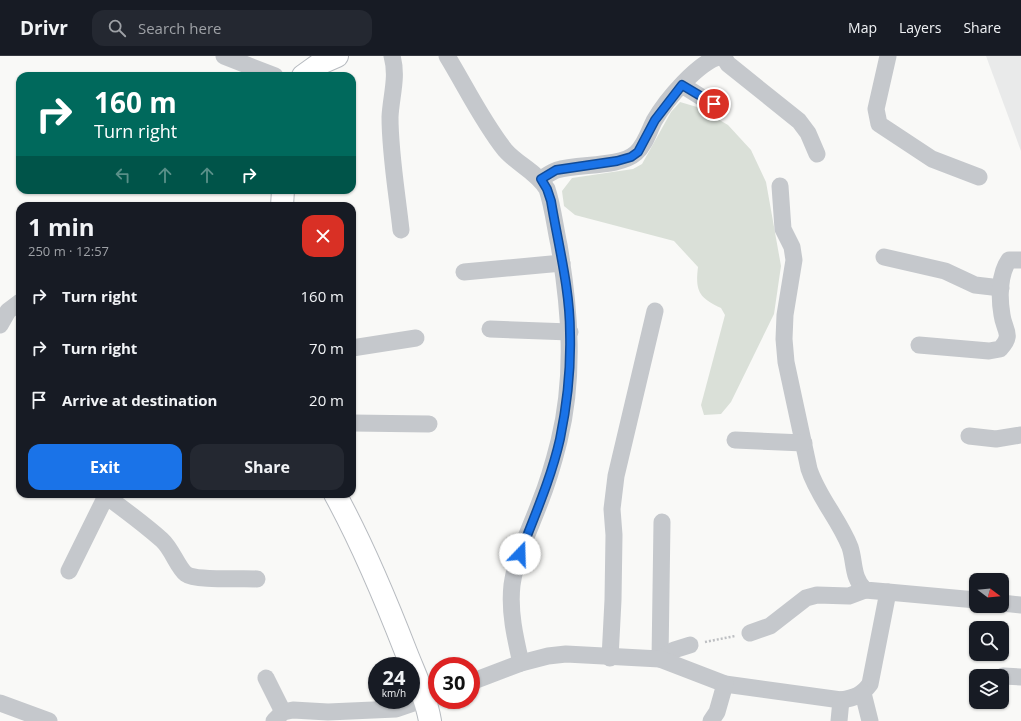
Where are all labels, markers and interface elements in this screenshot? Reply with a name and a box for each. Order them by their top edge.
search box [92,10,372,46]
text: Drivr [20,15,68,41]
icon: search [106,17,128,39]
text: Search here [138,18,222,38]
text: Map [848,18,877,37]
text: Layers [899,18,941,37]
text: Share [963,18,1001,37]
text: 160 m [94,83,177,121]
pin [697,87,731,121]
icon: right [28,88,80,140]
icon: arrive [703,93,725,115]
text: Turn right [94,119,177,143]
icon: left [112,164,134,186]
icon: ahead [154,164,176,186]
icon: ahead [196,164,218,186]
icon: right [238,164,260,186]
text: 1 min [28,210,95,243]
button: close [302,215,344,257]
text: 250 m · 12:57 [28,242,109,260]
icon: right [28,285,50,307]
text: Turn right [62,286,137,306]
text: 160 m [300,286,344,306]
icon: right [28,337,50,359]
text: Turn right [62,338,137,358]
text: 70 m [309,338,344,358]
icon: arrive [28,389,50,411]
text: Arrive at destination [62,390,217,410]
text: 20 m [309,390,344,410]
button: Exit [28,444,182,490]
button: Share [190,444,344,490]
position arrow [499,533,541,575]
north arrow [969,573,1009,613]
map controls [969,573,1009,709]
button: search [969,621,1009,661]
speed limit sign: 30 [428,657,480,709]
text: 24 [383,664,405,691]
button: layers [969,669,1009,709]
text: km/h [382,686,406,700]

